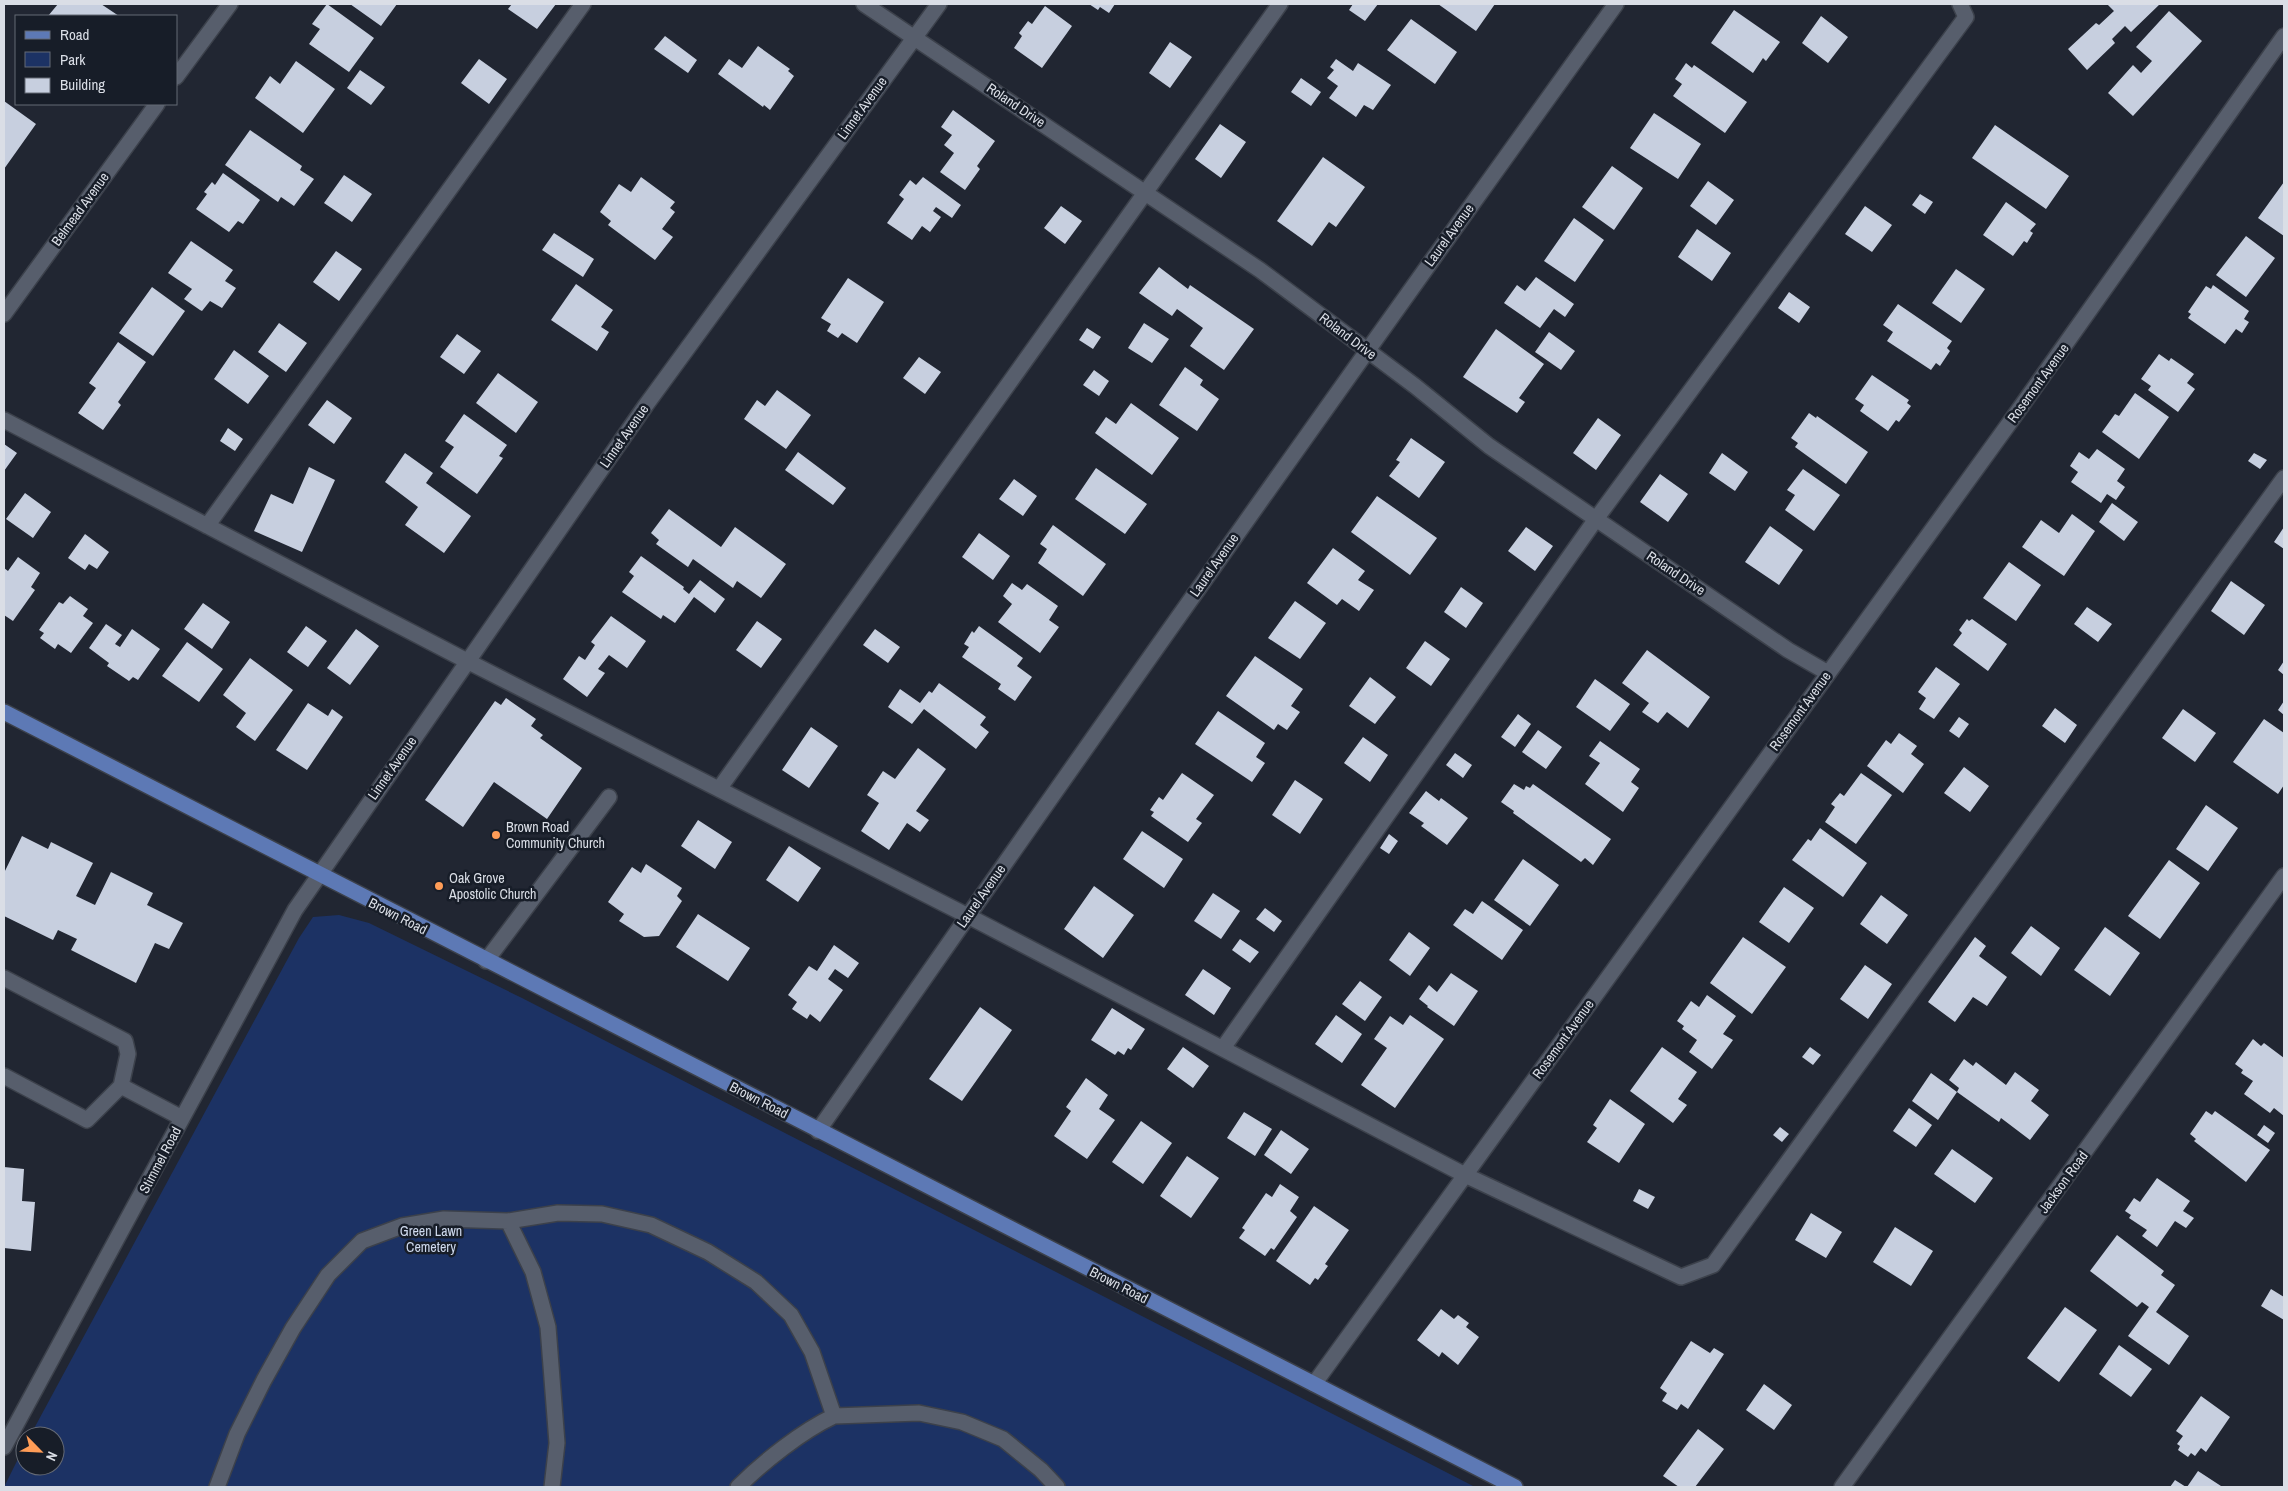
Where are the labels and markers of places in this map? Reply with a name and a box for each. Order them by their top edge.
place label: Brown Road Community Church [506,818,605,852]
marker: Brown Road Community Church [490,829,502,841]
place label: Oak Grove Apostolic Church [448,869,536,903]
marker: Oak Grove Apostolic Church [433,880,445,892]

